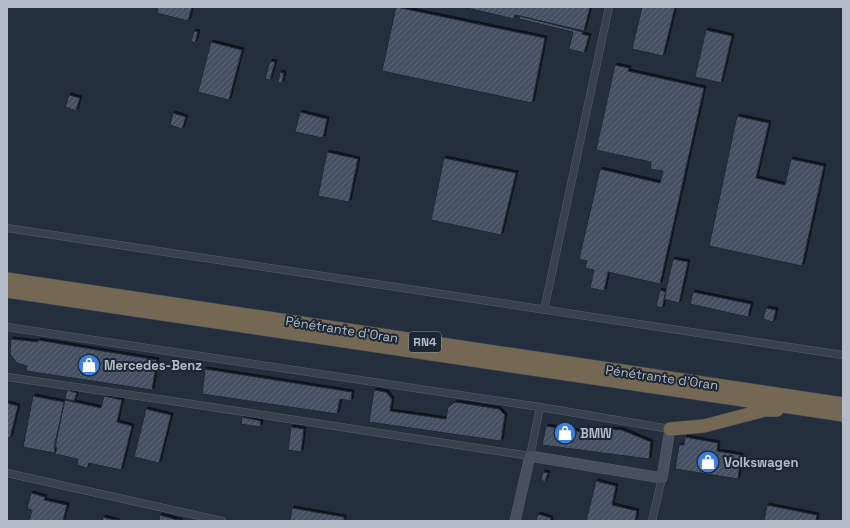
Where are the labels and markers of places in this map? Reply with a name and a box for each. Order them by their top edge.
shop icon: Mercedes-Benz [76,352,102,378]
place label: Mercedes-Benz [104,357,202,374]
shop icon: BMW [552,420,578,446]
place label: BMW [580,425,612,442]
shop icon: Volkswagen [695,449,721,475]
place label: Volkswagen [724,454,798,471]

